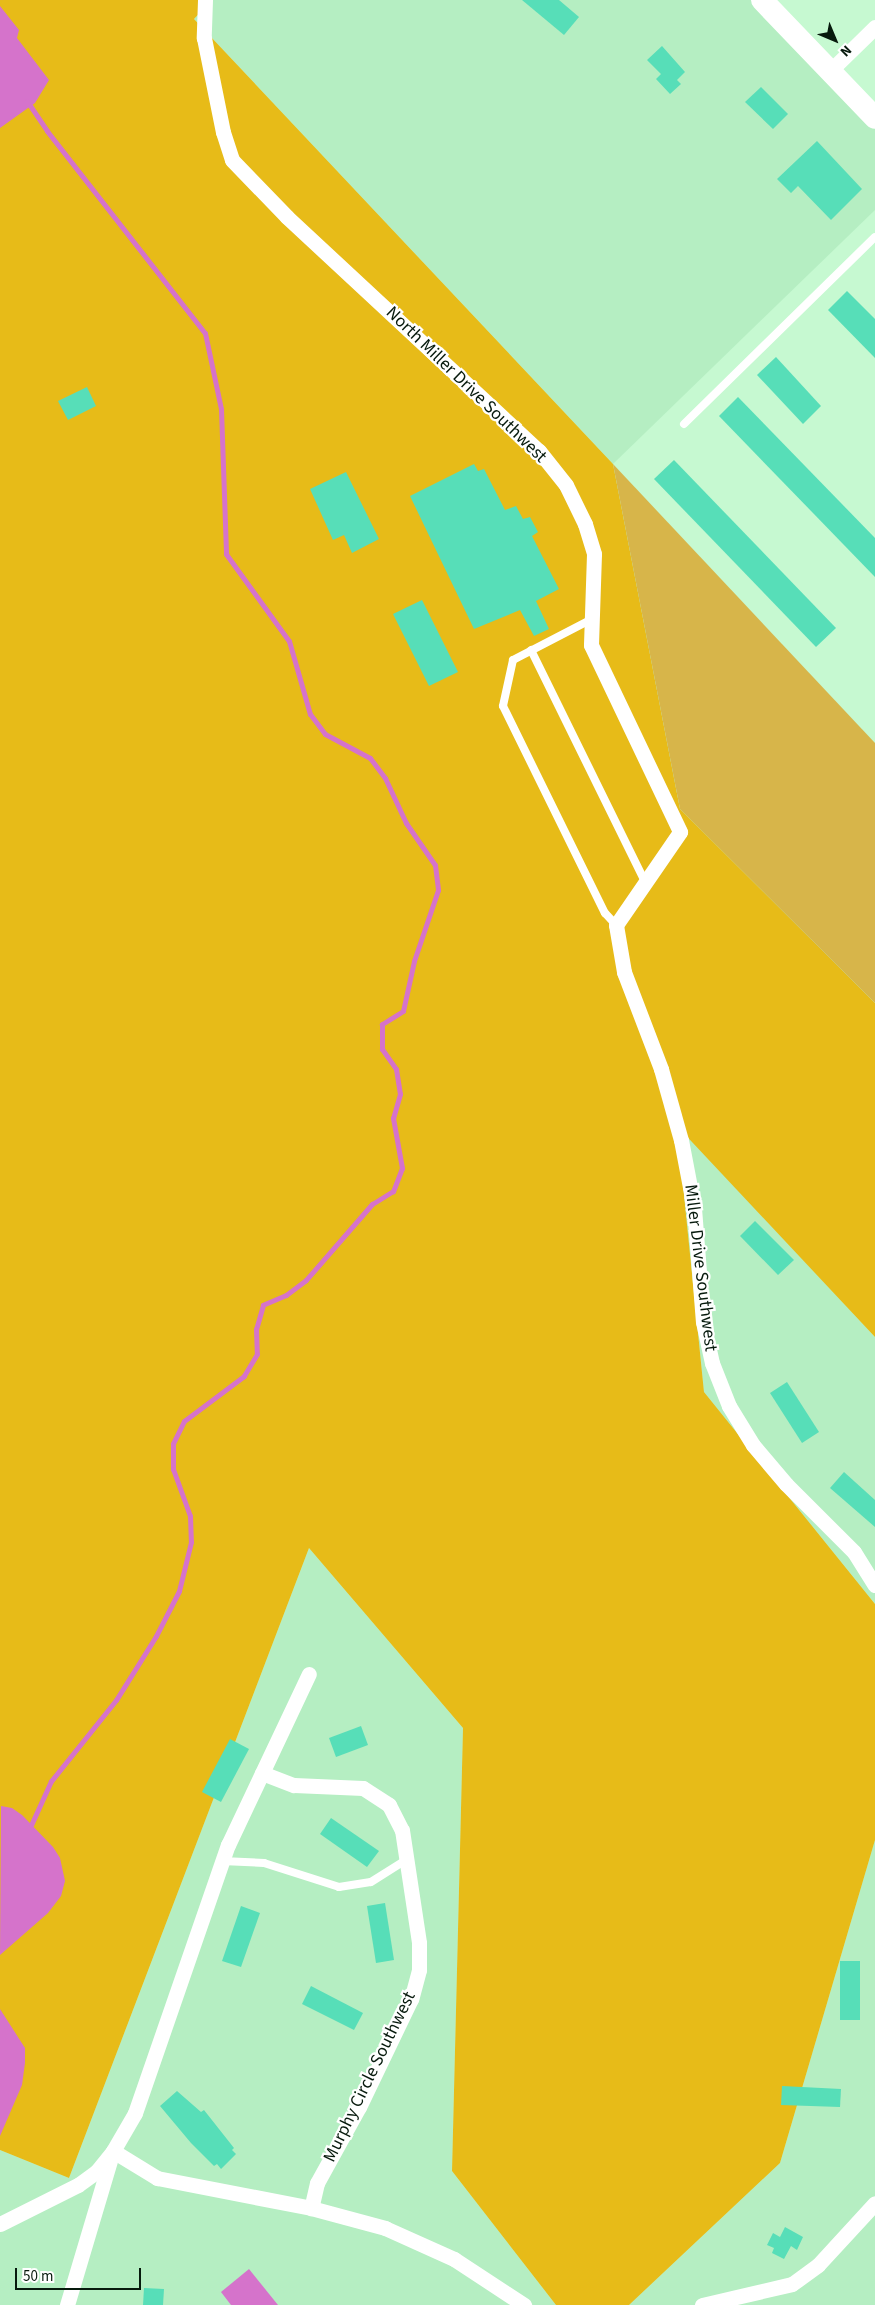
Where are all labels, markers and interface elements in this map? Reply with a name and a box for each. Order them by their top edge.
north arrow [810,15,860,65]
text: N [835,40,856,61]
street label: North Miller Drive Southwest [381,302,551,468]
street label: Miller Drive Southwest [679,1183,721,1353]
street label: Murphy Circle Southwest [319,1988,421,2166]
scale bar [18,2258,144,2290]
text: 50 m [23,2266,53,2287]

